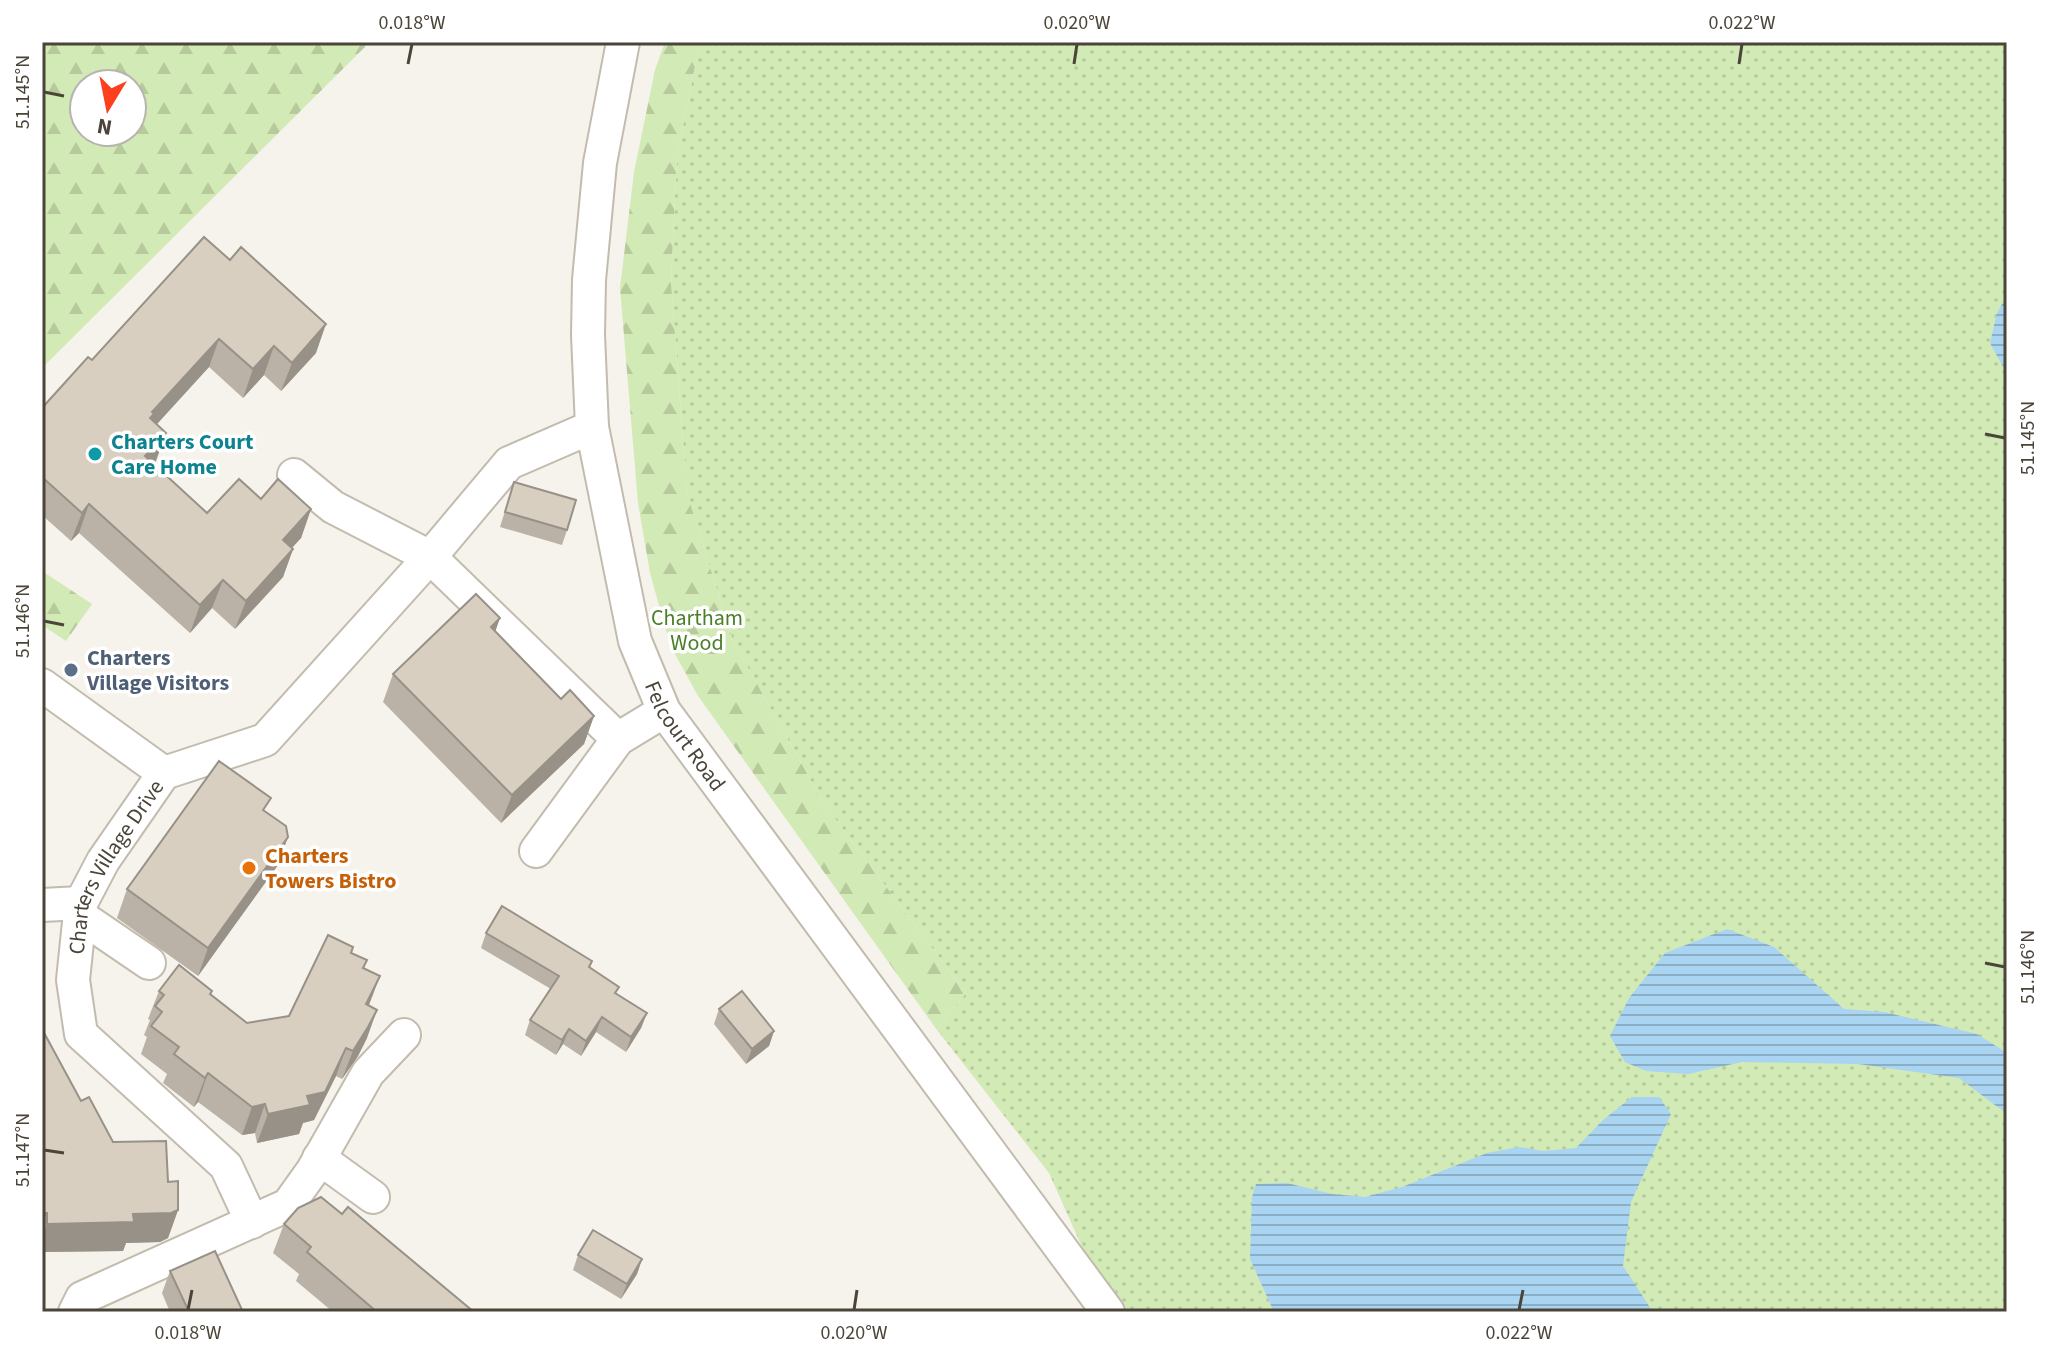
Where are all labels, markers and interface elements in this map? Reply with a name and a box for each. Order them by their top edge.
text: 0.018°W [378,9,446,37]
text: 0.020°W [1043,9,1111,37]
text: 0.022°W [1708,9,1776,37]
text: 51.145°N [9,55,37,129]
north arrow [68,68,148,148]
text: N [95,110,115,144]
text: 51.145°N [2014,401,2042,475]
place label: Charters Court Care Home [111,426,254,483]
marker: Charters Court Care Home [86,445,104,463]
text: 51.146°N [9,584,37,658]
park label: Chartham Wood [651,602,743,659]
place label: Charters Village Visitors [86,642,230,699]
marker: Charters Village Visitors [62,661,80,679]
street label: Felcourt Road [636,676,733,798]
street label: Charters Village Drive [61,773,172,956]
place label: Charters Towers Bistro [265,840,396,897]
marker: Charters Towers Bistro [240,859,258,877]
text: 51.146°N [2014,930,2042,1004]
text: 51.147°N [9,1113,37,1187]
text: 0.018°W [154,1319,222,1347]
text: 0.020°W [820,1319,888,1347]
text: 0.022°W [1485,1319,1553,1347]

